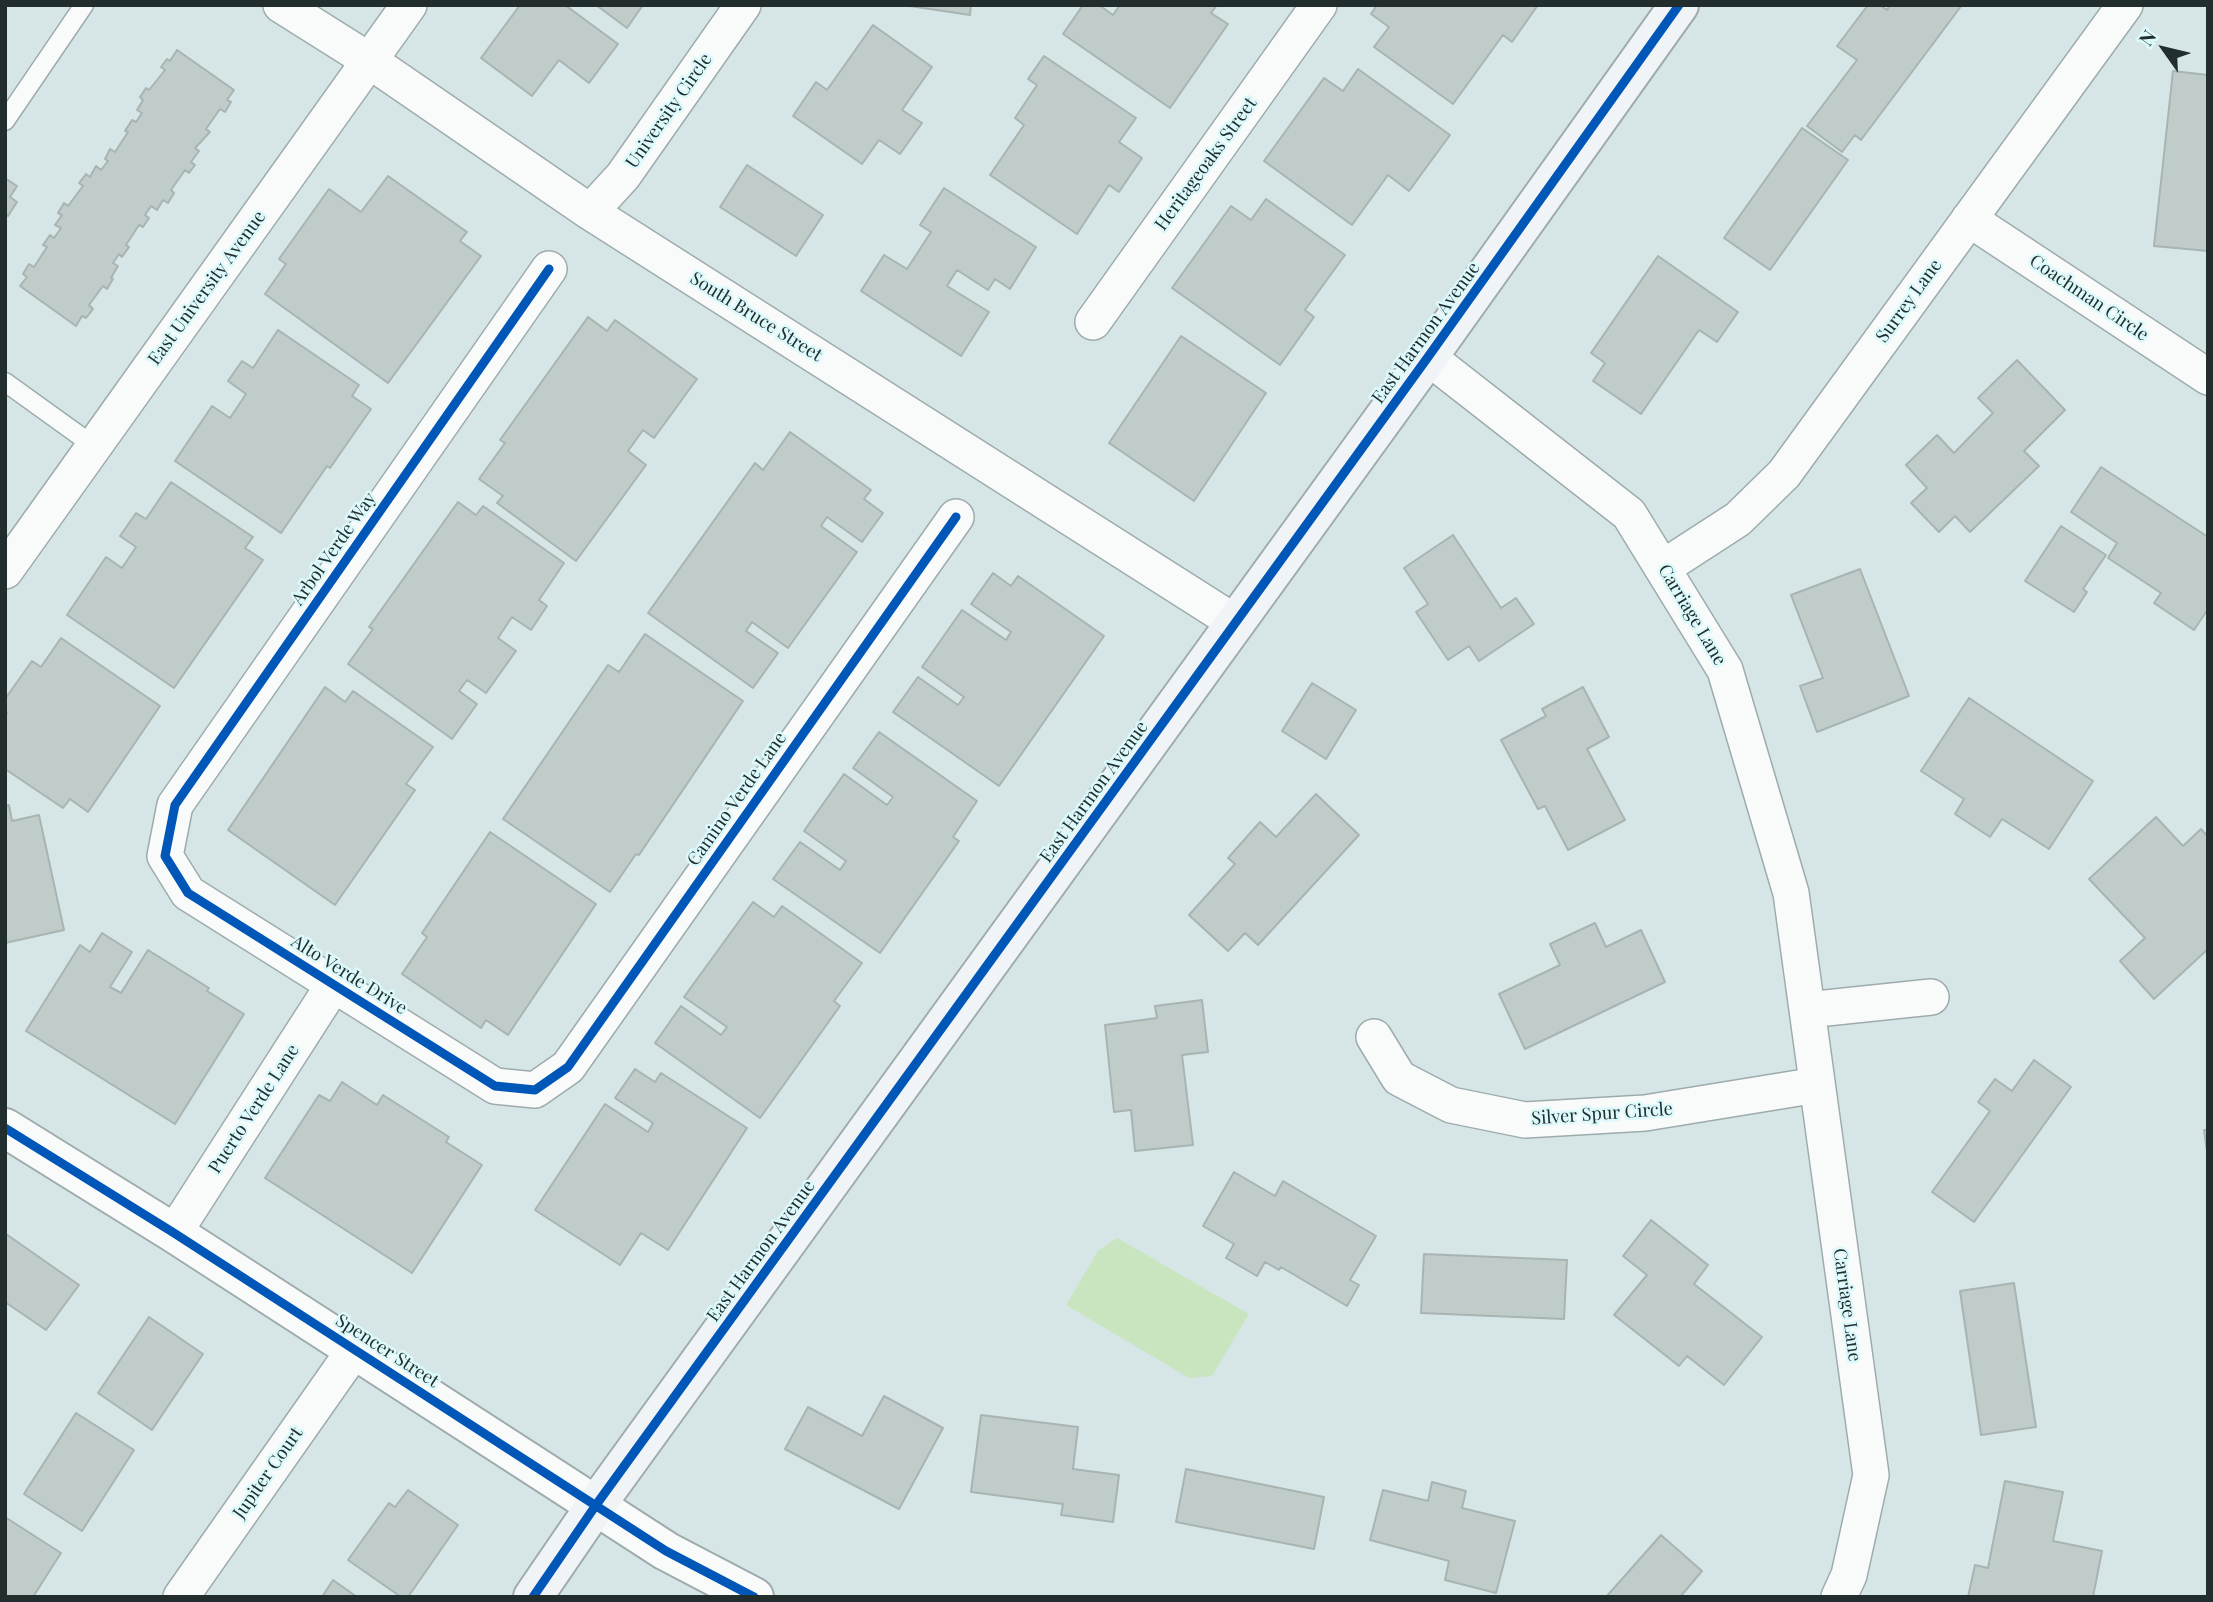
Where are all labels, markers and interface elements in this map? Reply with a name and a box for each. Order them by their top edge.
north arrow [2129,14,2199,84]
text: N [2132,24,2161,50]
street label: University Circle [621,49,717,173]
street label: Heritageoaks Street [1151,93,1261,235]
street label: East University Avenue [144,207,270,369]
street label: Coachman Circle [2025,250,2153,346]
street label: Surrey Lane [1872,255,1946,347]
street label: East Harmon Avenue [1367,258,1485,408]
street label: South Bruce Street [686,268,826,366]
street label: Arbol Verde Way [287,488,381,610]
street label: Carriage Lane [1653,561,1731,669]
street label: East Harmon Avenue [1035,717,1153,867]
street label: Camino Verde Lane [683,728,791,870]
street label: Alto Verde Drive [287,931,411,1019]
street label: Puerto Verde Lane [204,1041,304,1177]
street label: Silver Spur Circle [1531,1098,1673,1130]
street label: East Harmon Avenue [702,1176,820,1326]
street label: Carriage Lane [1828,1247,1866,1363]
street label: Spencer Street [331,1310,443,1392]
street label: Jupiter Court [229,1423,307,1523]

